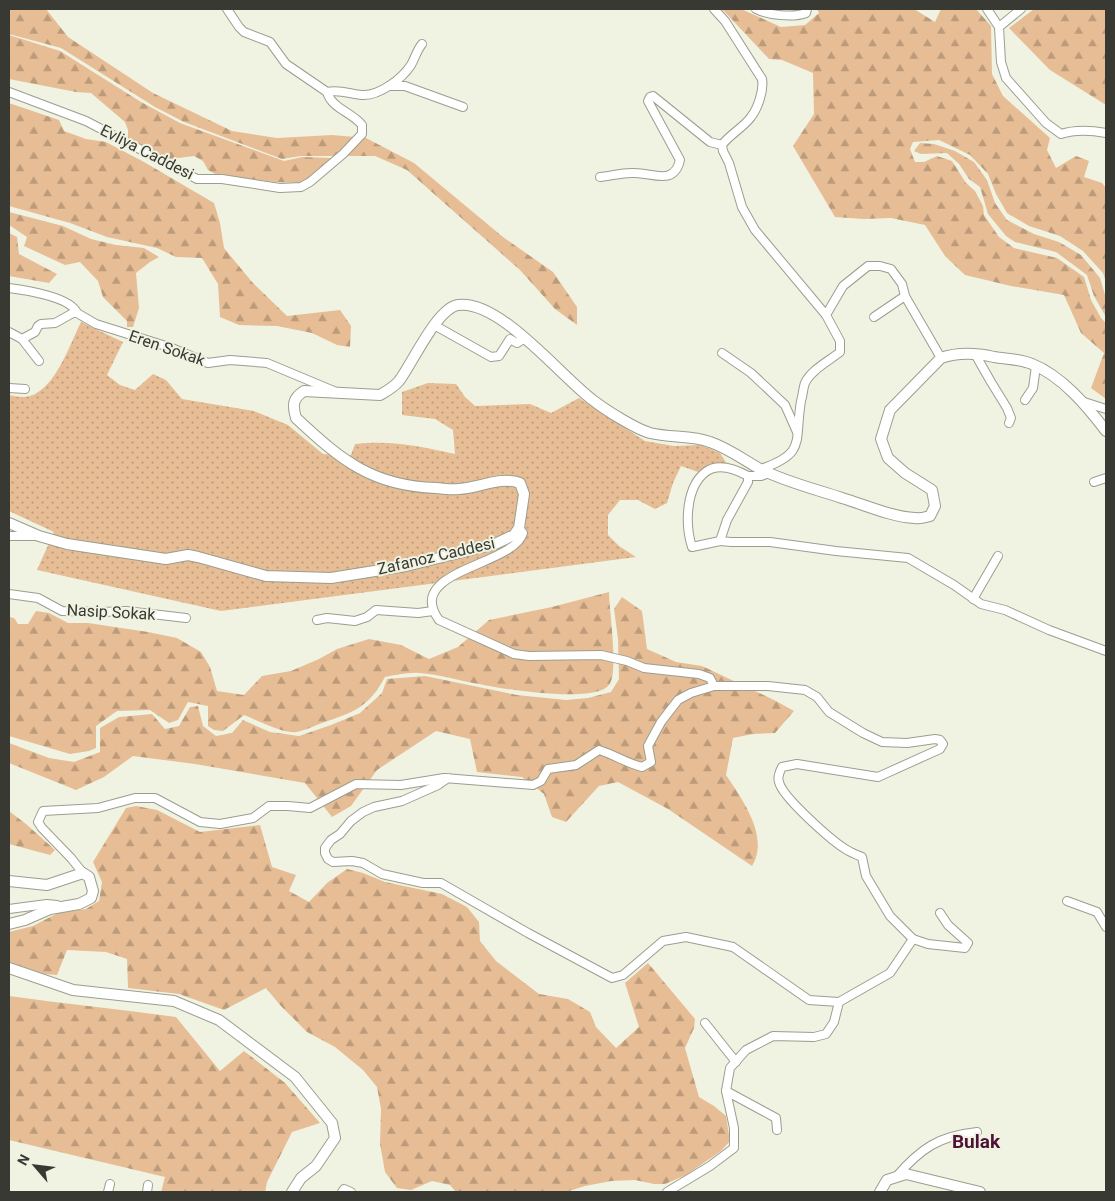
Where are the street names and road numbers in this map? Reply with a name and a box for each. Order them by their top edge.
street label: Evliya Caddesi [97,120,197,184]
street label: Eren Sokak [126,326,208,370]
street label: Zafanoz Caddesi [375,533,497,579]
street label: Nasip Sokak [66,600,157,624]

